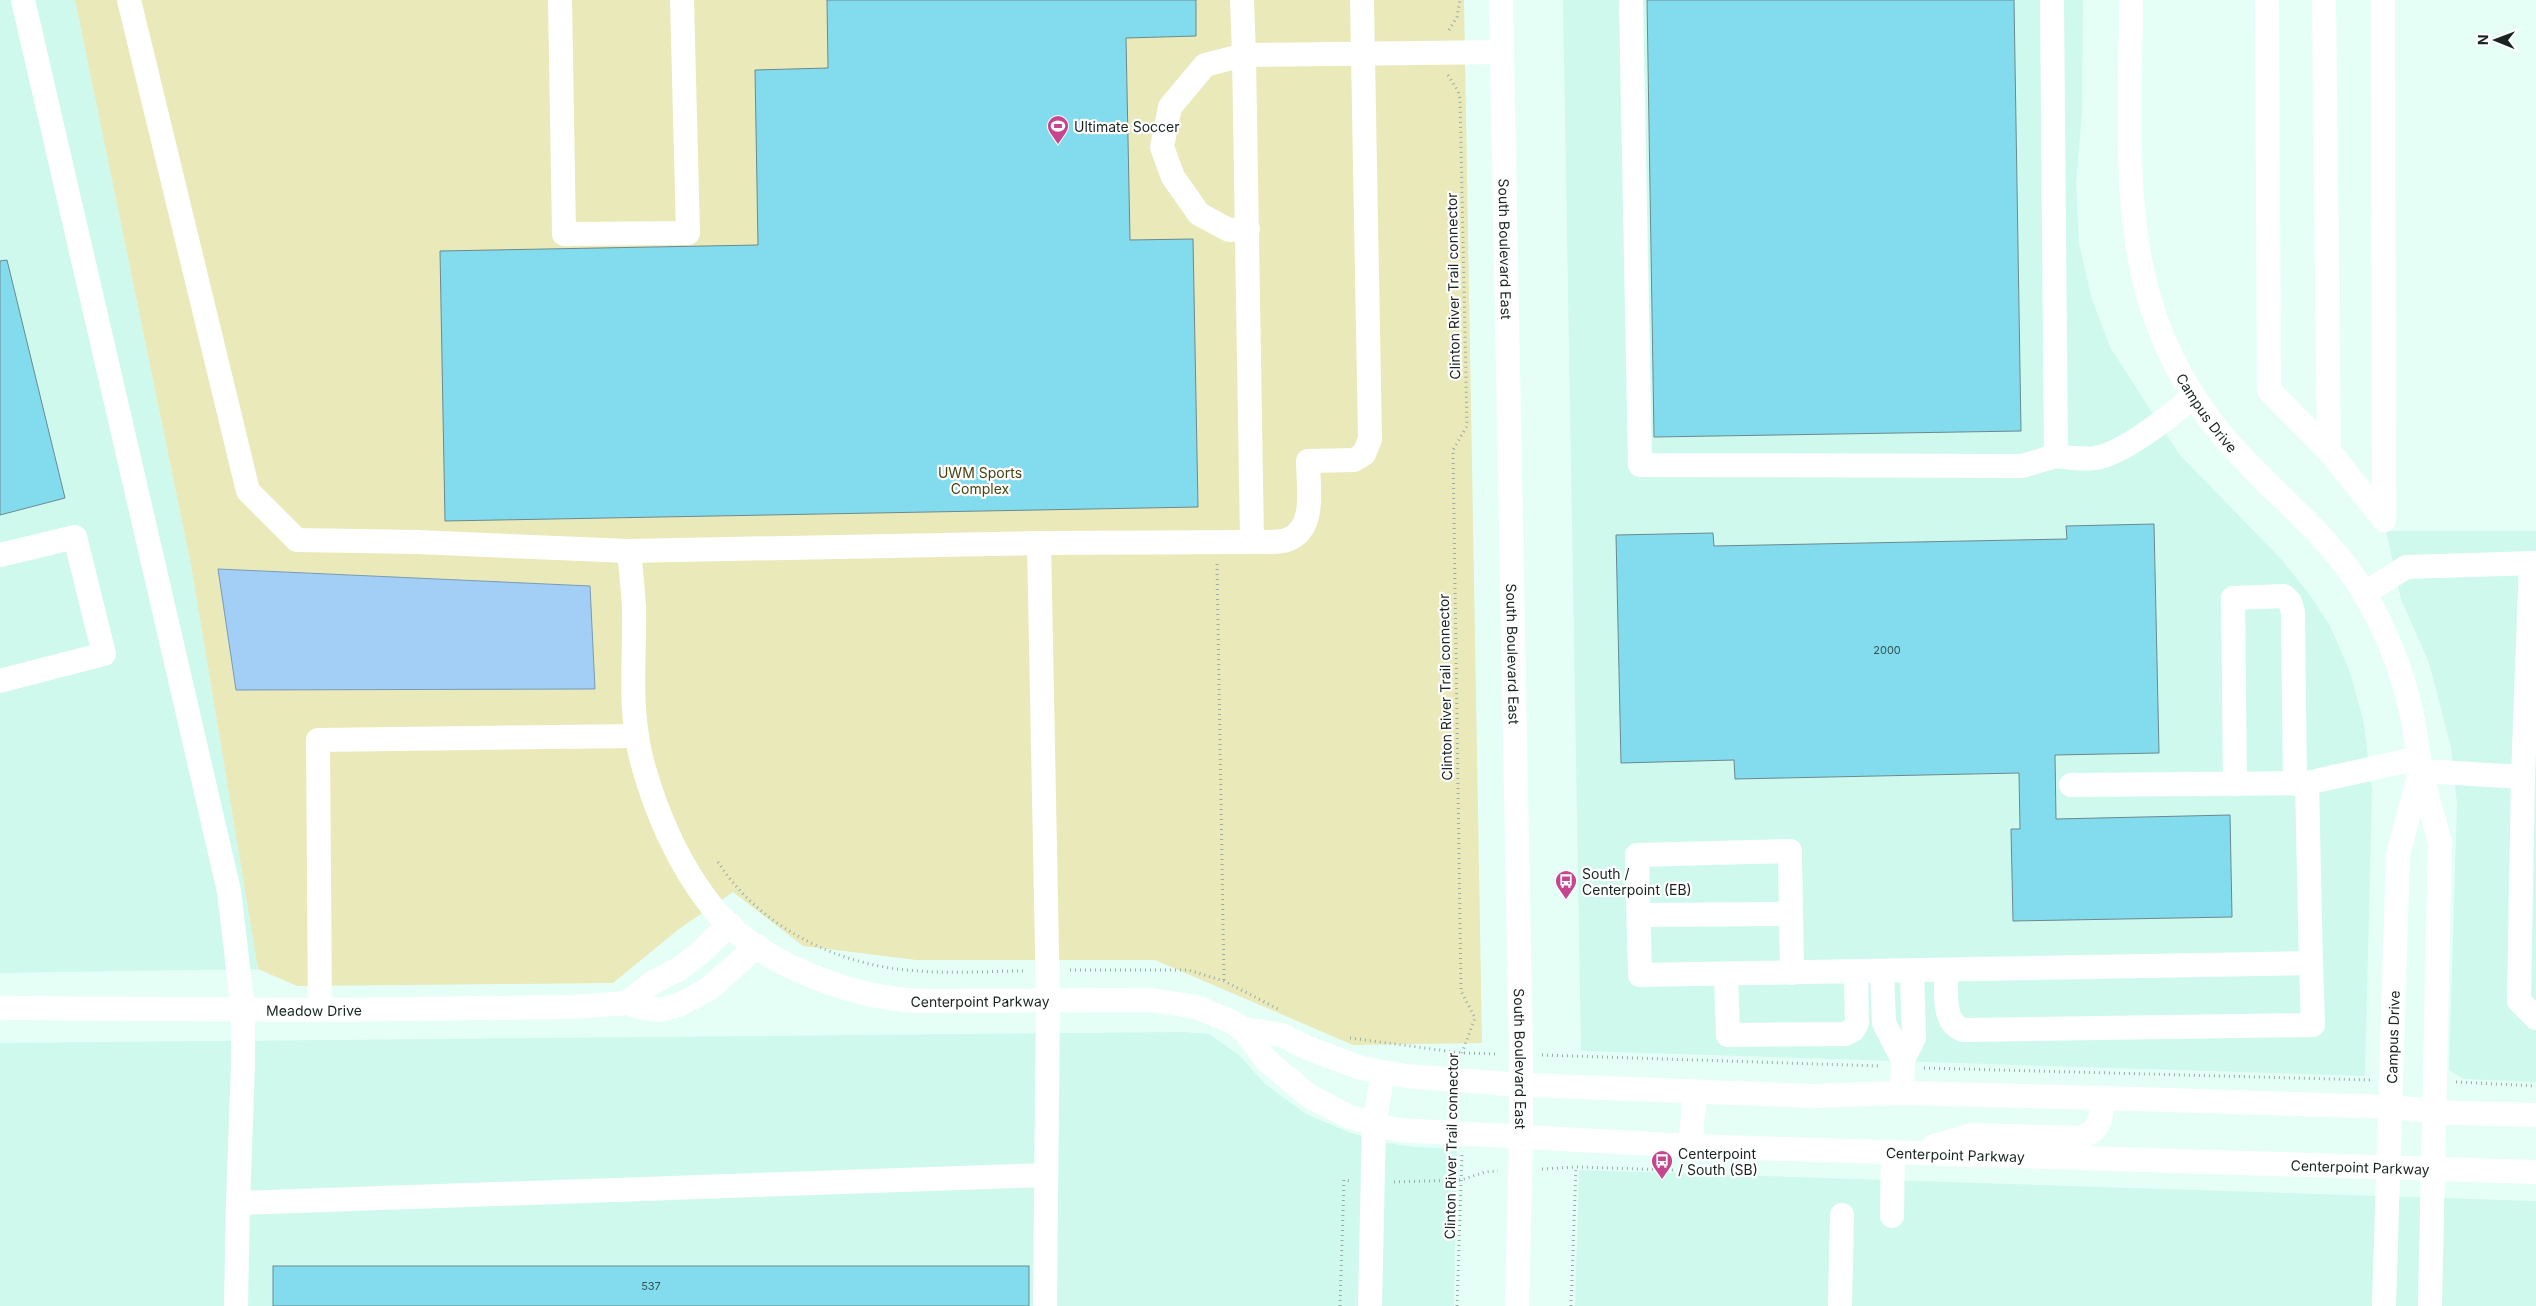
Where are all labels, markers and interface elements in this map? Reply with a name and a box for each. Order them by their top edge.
north arrow [2471,15,2521,65]
text: N [2474,34,2491,45]
sports icon: Ultimate Soccer [1046,114,1070,145]
place label: Ultimate Soccer [1074,118,1179,135]
street label: South Boulevard East [1496,178,1516,320]
street label: Clinton River Trail connector [1443,192,1463,380]
street label: Campus Drive [2173,370,2241,456]
park label: UWM Sports Complex [938,464,1022,497]
street label: South Boulevard East [1504,583,1523,725]
street label: Clinton River Trail connector [1435,593,1455,781]
house number: 2000 [1873,643,1901,657]
place label: South / Centerpoint (EB) [1582,865,1692,898]
bus stop icon: South / Centerpoint (EB) [1554,869,1578,900]
street label: South Boulevard East [1511,988,1530,1130]
street label: Campus Drive [2382,990,2402,1084]
street label: Centerpoint Parkway [910,992,1050,1010]
street label: Meadow Drive [266,1001,362,1019]
street label: Clinton River Trail connector [1441,1052,1461,1240]
street label: Centerpoint Parkway [1886,1144,2025,1165]
place label: Centerpoint / South (SB) [1678,1145,1758,1178]
bus stop icon: Centerpoint / South (SB) [1650,1149,1674,1180]
street label: Centerpoint Parkway [2290,1156,2430,1177]
house number: 537 [641,1279,661,1293]

